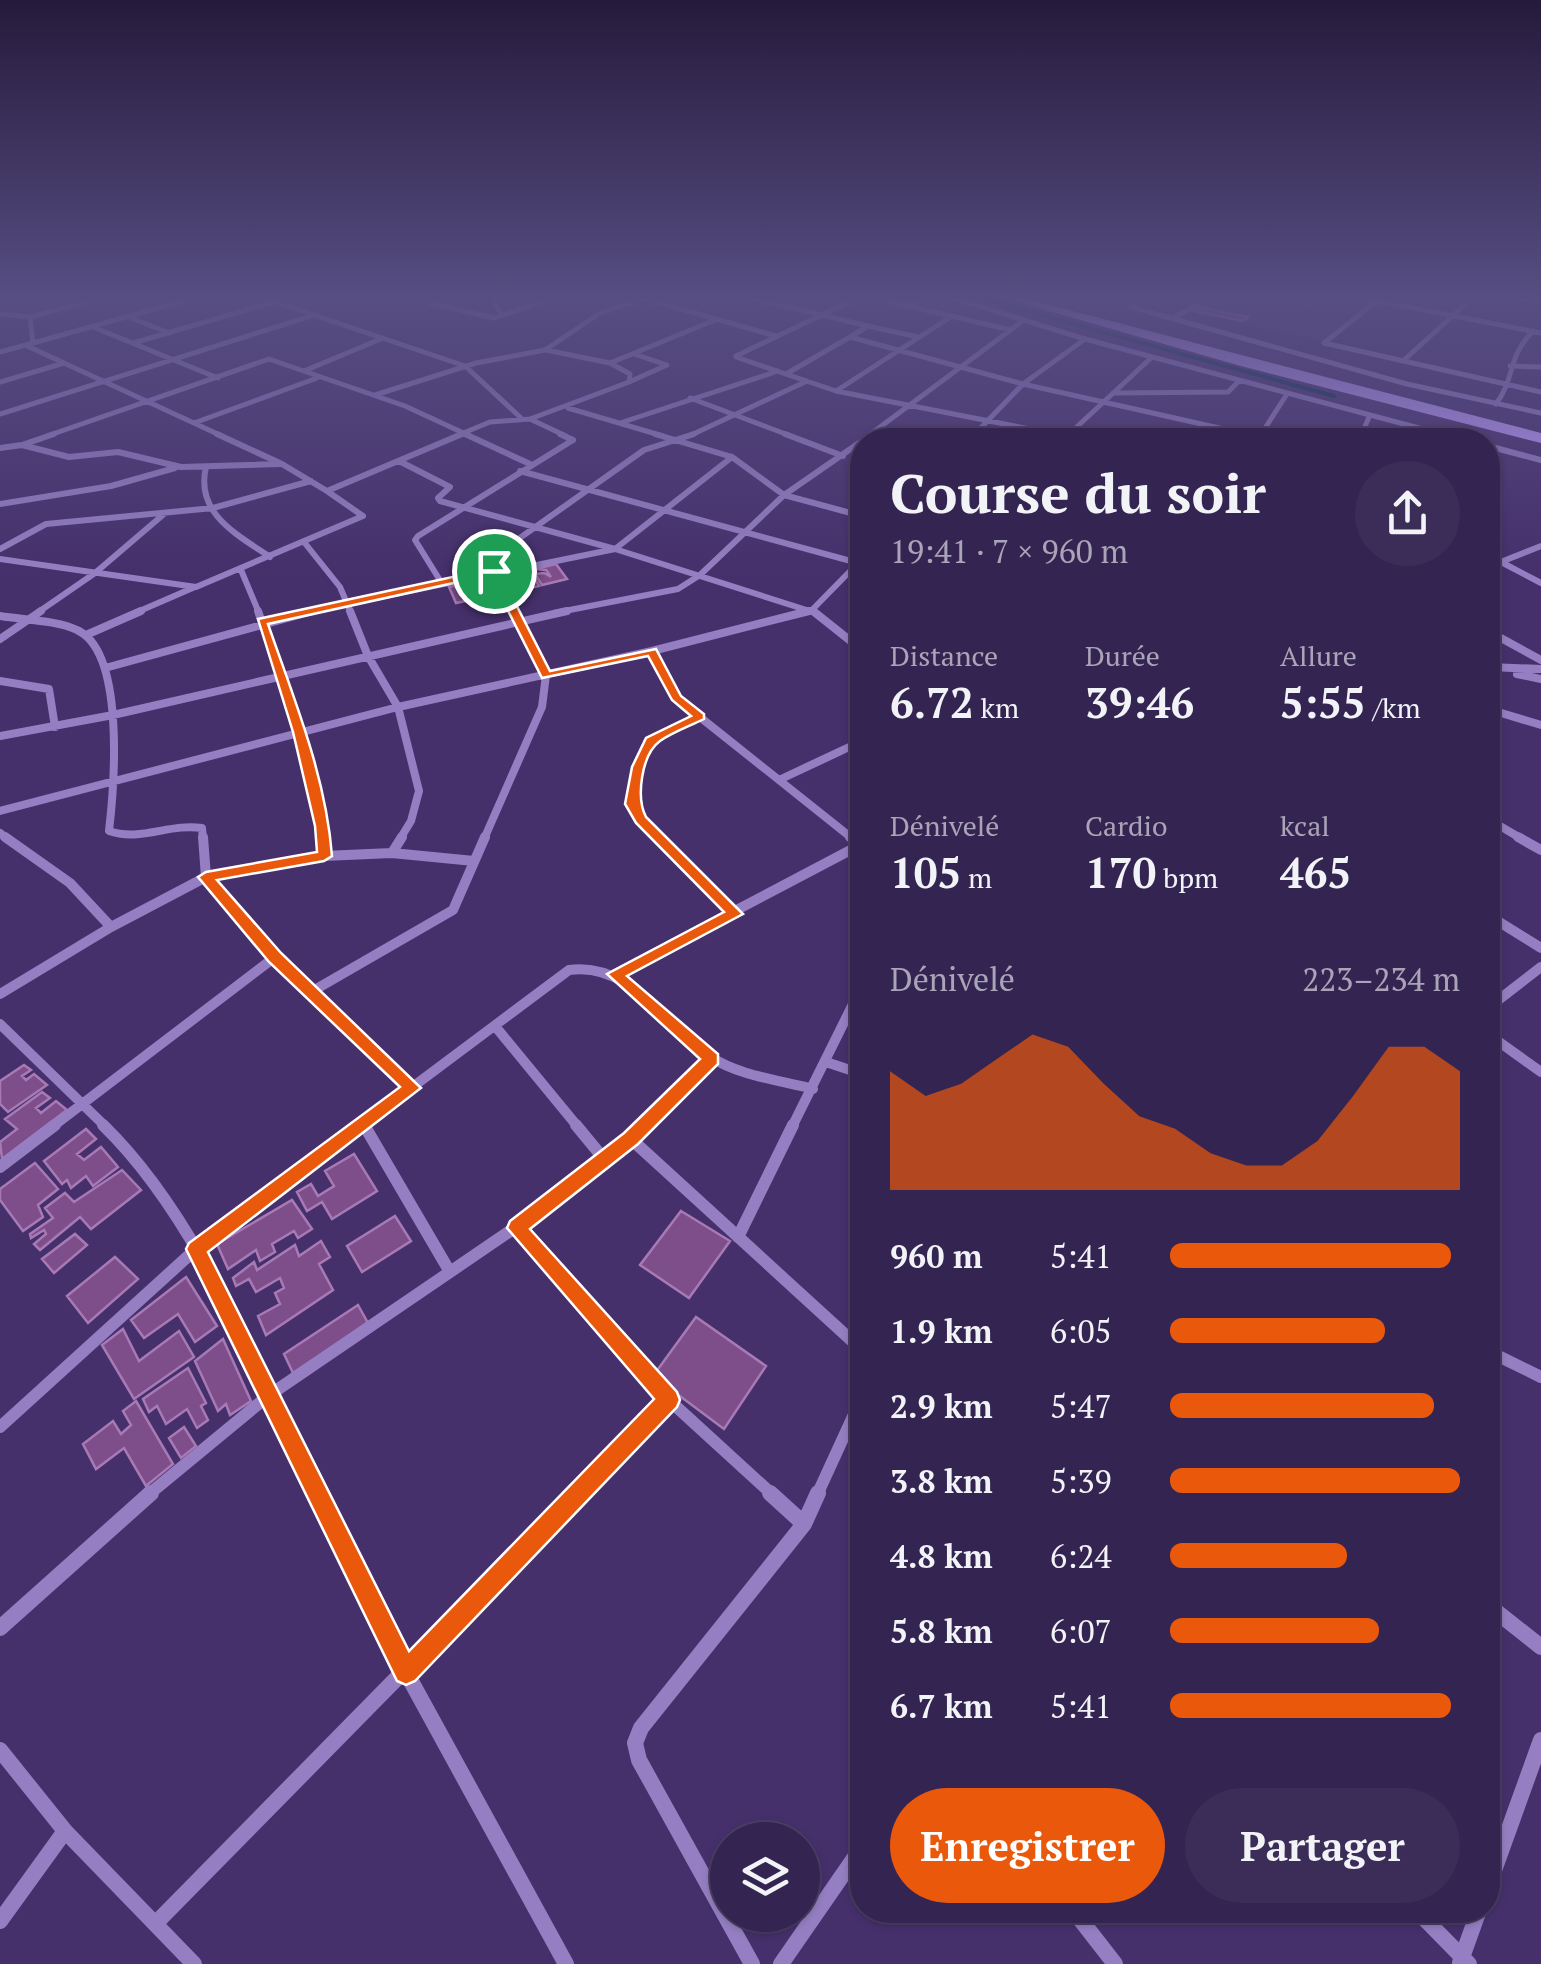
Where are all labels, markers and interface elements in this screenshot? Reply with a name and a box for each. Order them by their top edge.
text: Course du soir [890,456,1266,529]
button: share [1355,461,1460,566]
pin [452,529,537,614]
text: 19:41 · 7 × 960 m [890,530,1128,572]
icon: arrive [467,544,522,599]
text: Distance [890,637,998,674]
text: Durée [1085,637,1160,674]
text: Allure [1280,637,1357,674]
text: 6.72 [890,674,974,730]
text: 39:46 [1085,674,1194,730]
text: 5:55 [1280,674,1366,730]
text: km [974,689,1019,726]
text: /km [1366,689,1421,726]
text: Dénivelé [890,807,999,844]
text: Cardio [1085,807,1167,844]
text: kcal [1280,807,1330,844]
text: 105 [890,844,961,900]
text: 170 [1085,844,1156,900]
text: 465 [1280,844,1351,900]
text: m [961,859,992,896]
text: bpm [1156,859,1218,896]
text: Dénivelé [890,958,1015,1000]
text: 223–234 m [1302,958,1460,1000]
text: 960 m [890,1235,982,1277]
text: 5:41 [1050,1235,1112,1277]
text: 1.9 km [890,1310,993,1352]
text: 6:05 [1050,1310,1112,1352]
text: 2.9 km [890,1385,993,1427]
text: 5:47 [1050,1385,1112,1427]
text: 3.8 km [890,1460,993,1502]
text: 5:39 [1050,1460,1112,1502]
text: 4.8 km [890,1535,993,1577]
text: 6:24 [1050,1535,1112,1577]
text: 5.8 km [890,1610,993,1652]
text: 6:07 [1050,1610,1112,1652]
text: 6.7 km [890,1685,993,1727]
text: 5:41 [1050,1685,1112,1727]
button: Enregistrer [890,1788,1165,1903]
button: Partager [1185,1788,1460,1903]
map controls [710,1822,820,1932]
button: layers [710,1822,820,1932]

